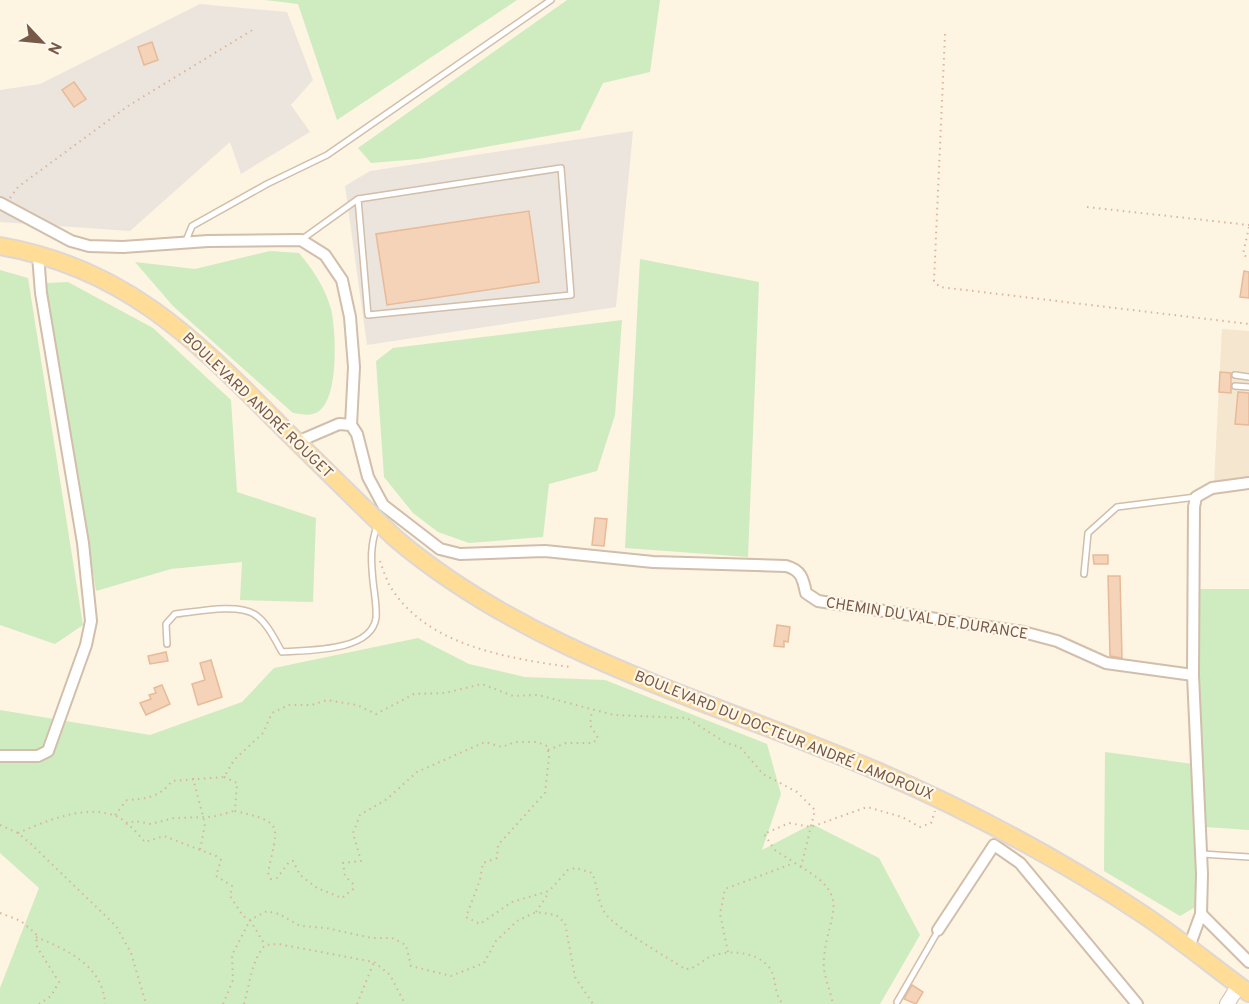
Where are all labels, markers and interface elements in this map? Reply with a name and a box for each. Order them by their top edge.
north arrow [12,12,72,72]
text: N [42,38,65,57]
street label: BOULEVARD ANDRÉ ROUGET [178,328,337,483]
street label: CHEMIN DU VAL DE DURANCE [824,594,1029,645]
street label: BOULEVARD DU DOCTEUR ANDRÉ LAMOROUX [631,667,936,805]

